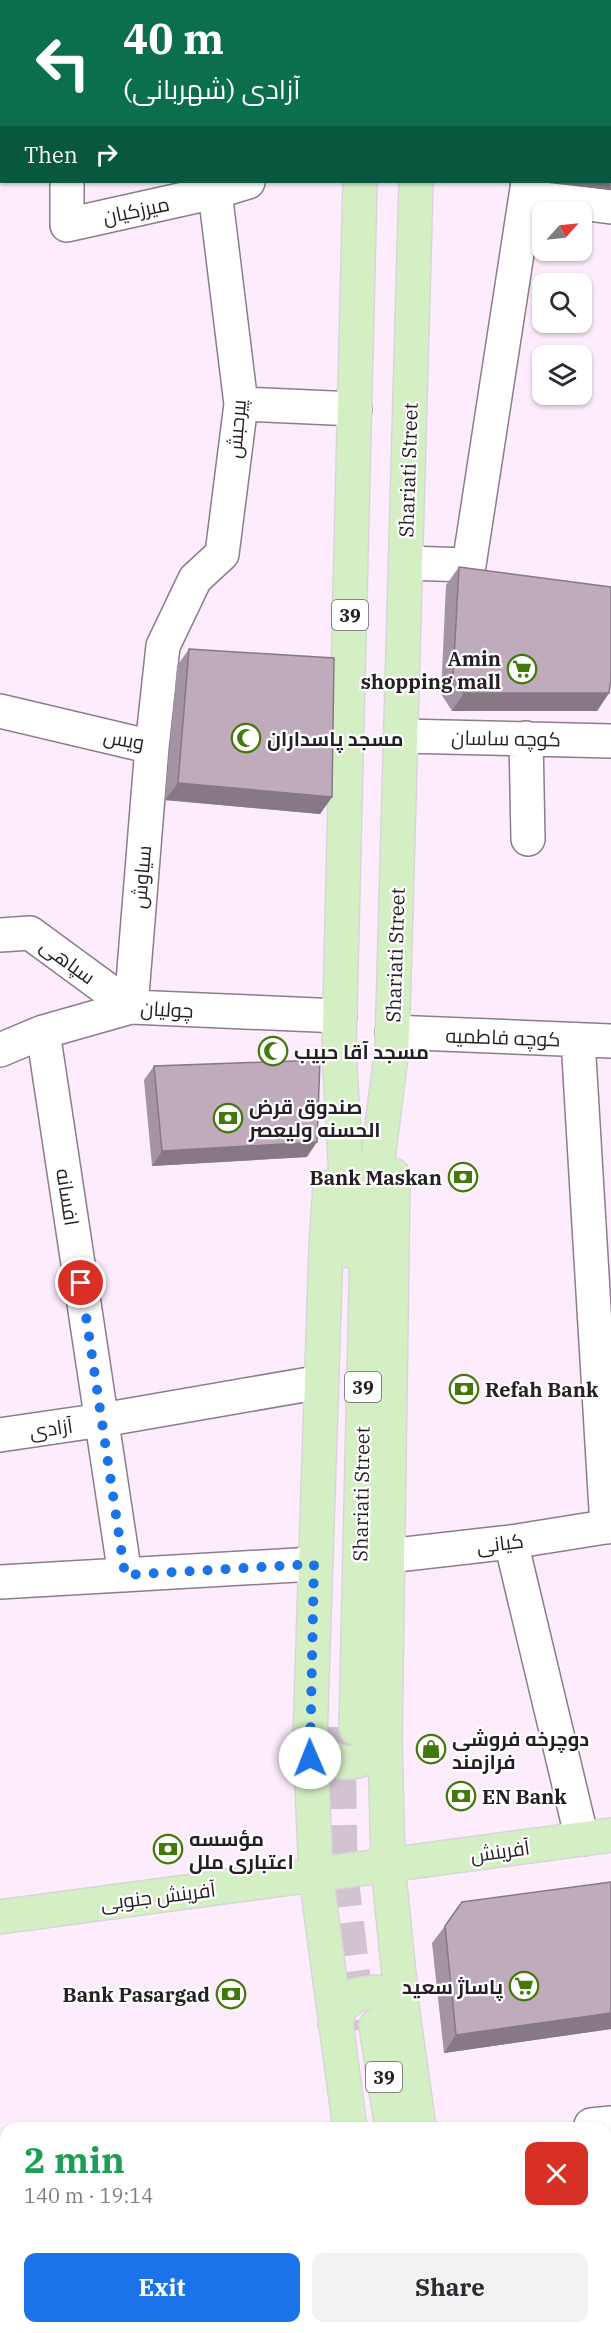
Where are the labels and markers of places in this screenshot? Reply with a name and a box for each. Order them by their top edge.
place label: Amin shopping mall [361,645,501,695]
supermarket icon: Amin shopping mall [506,653,538,685]
mosque icon: مسجد پاسداران [230,722,262,754]
place label: مسجد پاسداران [267,725,403,753]
mosque icon: مسجد آقا حبیب [257,1035,289,1067]
place label: مسجد آقا حبیب [294,1038,429,1065]
place label: صندوق قرض الحسنه ولیعصر [248,1093,380,1143]
bank icon: صندوق قرض الحسنه ولیعصر [212,1102,244,1134]
bank icon: Bank Maskan [447,1161,479,1193]
place label: Bank Maskan [310,1164,442,1191]
pin [55,1257,106,1308]
bank icon: Refah Bank [448,1373,480,1405]
place label: Refah Bank [485,1376,599,1403]
place label: دوچرخه فروشی فرازمند [452,1725,589,1775]
shop icon: دوچرخه فروشی فرازمند [415,1733,447,1765]
bank icon: EN Bank [445,1780,477,1812]
place label: EN Bank [482,1783,567,1810]
place label: مؤسسه اعتباری ملل [189,1825,294,1875]
bank icon: مؤسسه اعتباری ملل [152,1833,184,1865]
supermarket icon: پاساژ سعید [508,1970,540,2002]
place label: پاساژ سعید [402,1973,503,2001]
bank icon: Bank Pasargad [215,1978,247,2010]
place label: Bank Pasargad [63,1981,210,2008]

